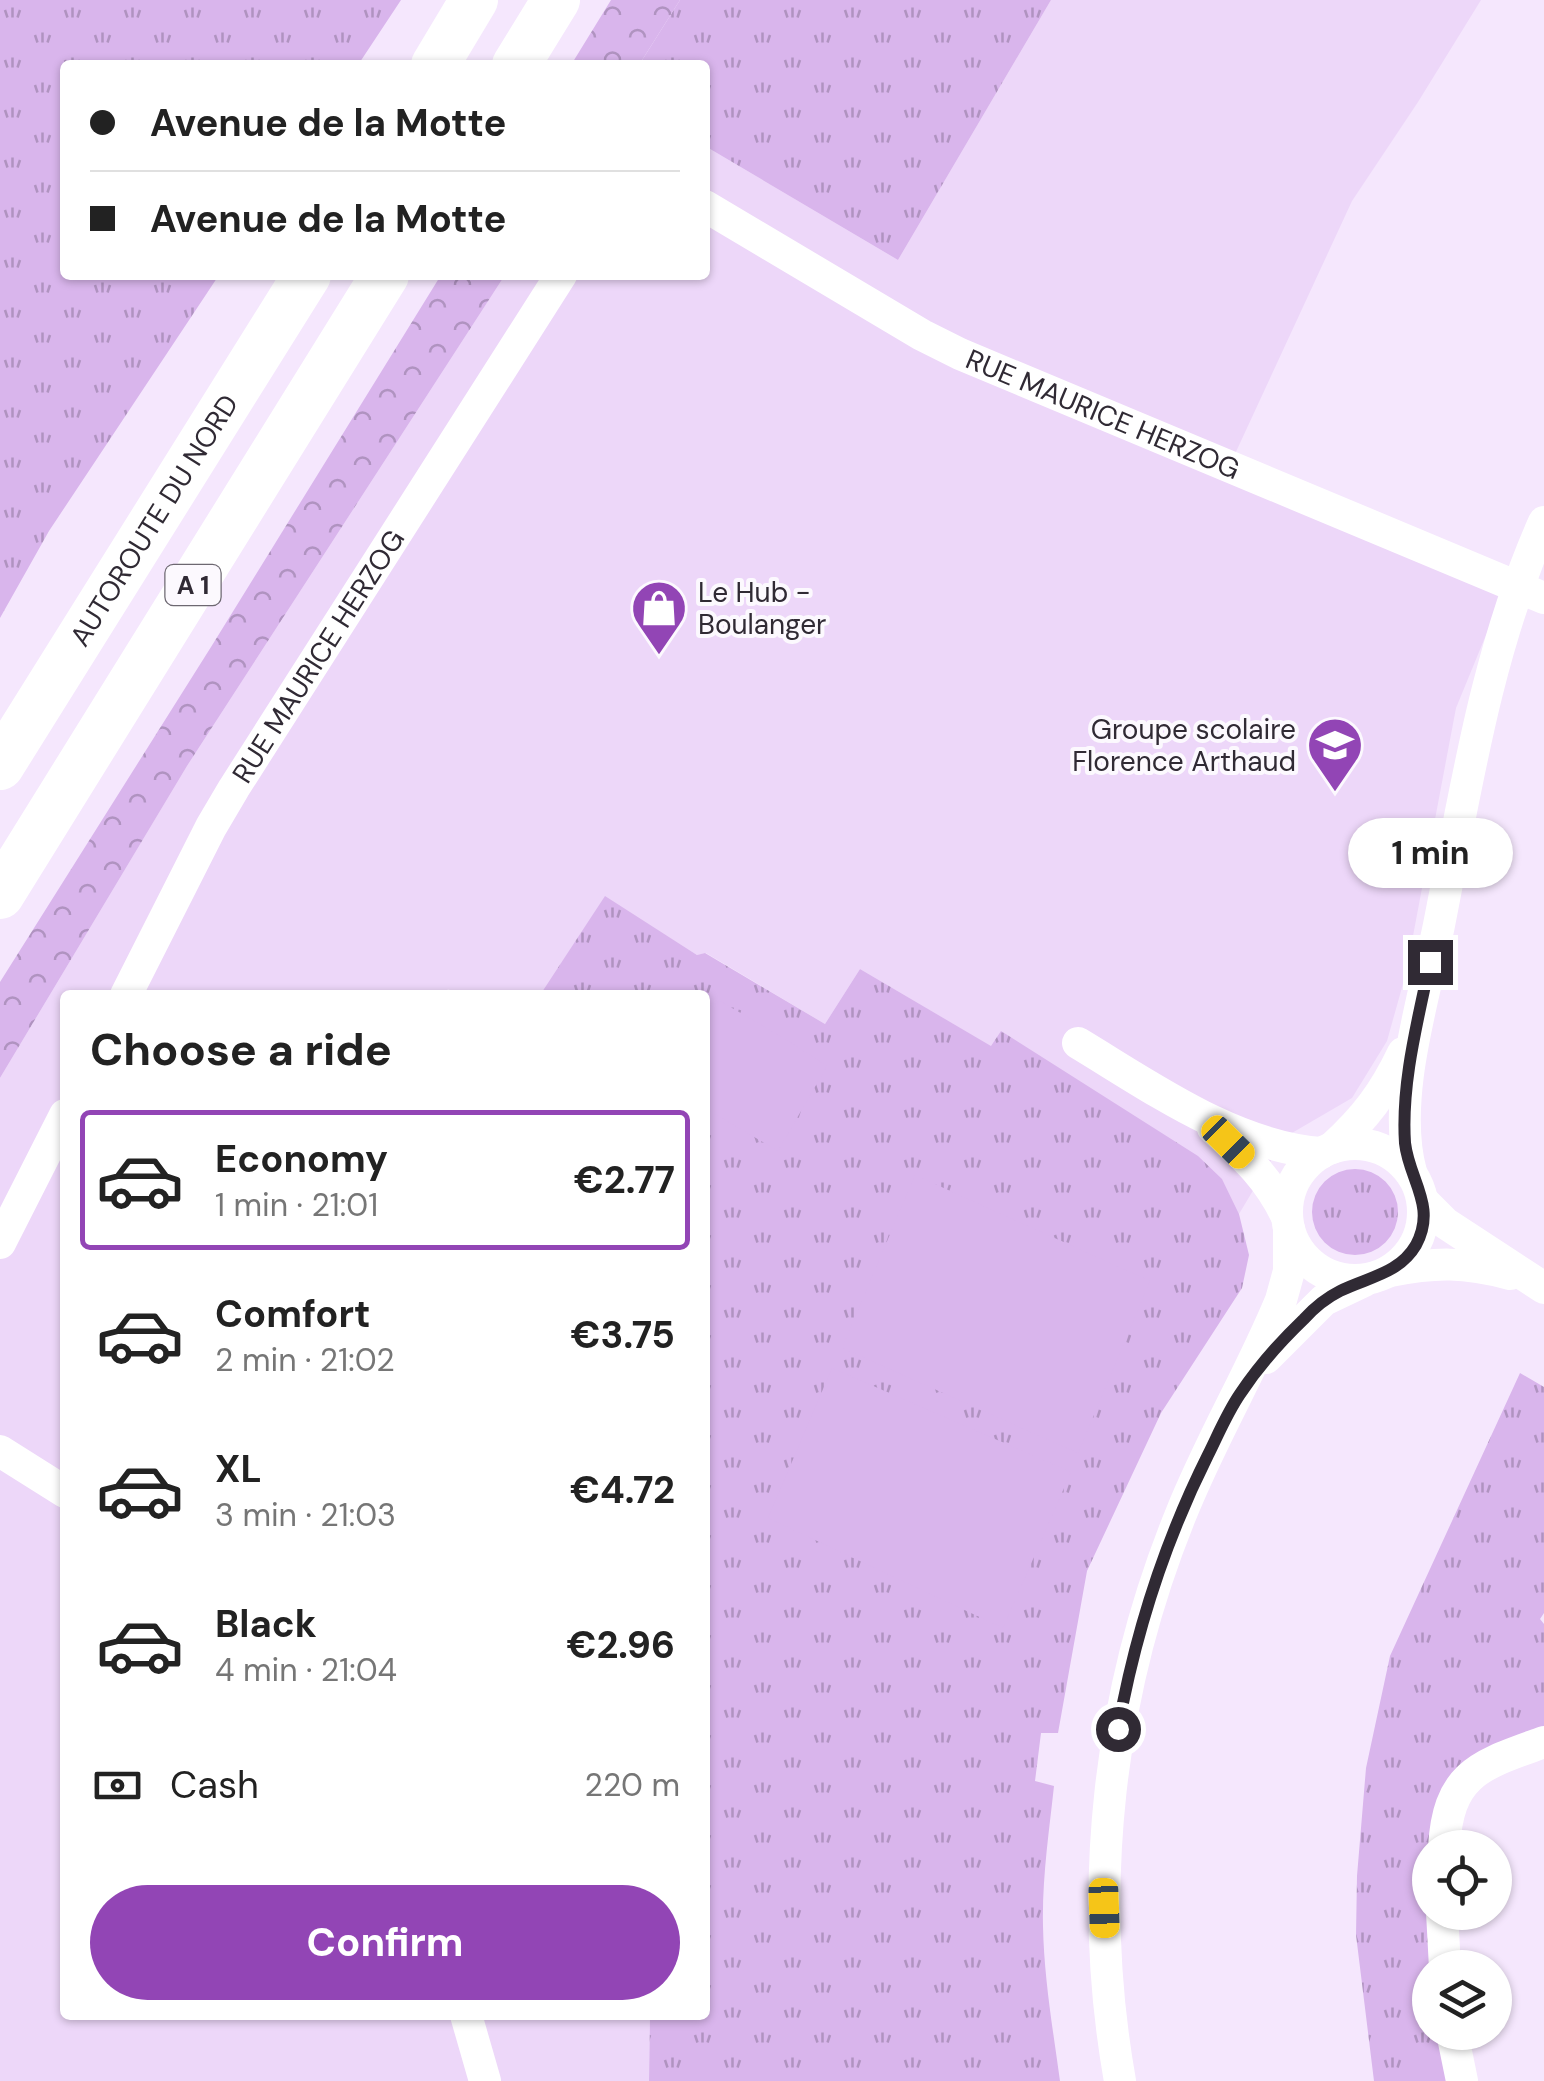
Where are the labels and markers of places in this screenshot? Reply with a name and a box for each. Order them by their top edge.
place label: Le Hub - Boulanger [698,574,826,643]
shop icon: Le Hub - Boulanger [629,578,689,657]
place label: Groupe scolaire Florence Arthaud [1072,711,1296,780]
school or university icon: Groupe scolaire Florence Arthaud [1305,715,1365,794]

